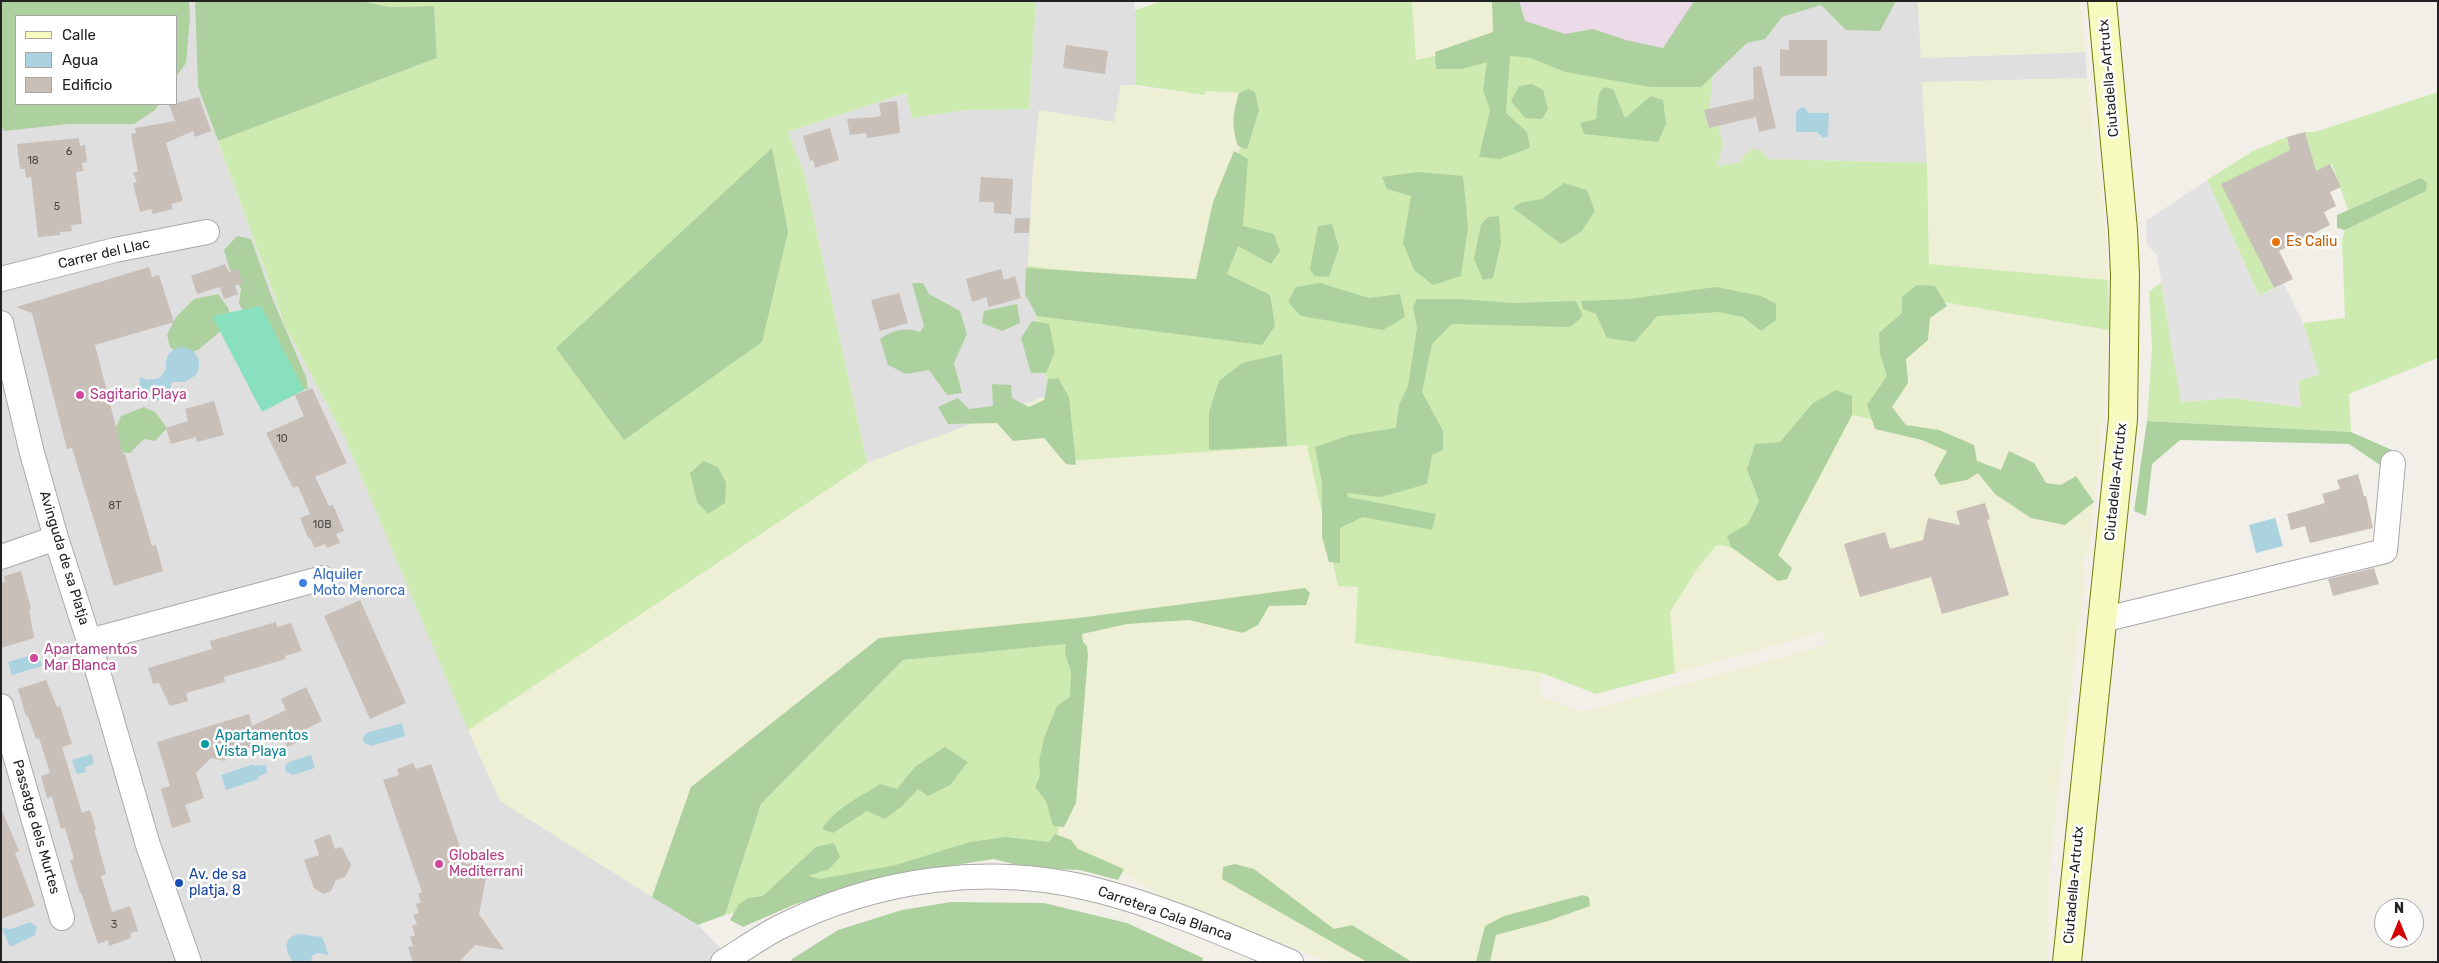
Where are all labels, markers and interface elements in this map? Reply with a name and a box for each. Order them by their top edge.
legend [15,15,178,105]
street label: Ciutadella-Artrutx [2095,18,2123,138]
text: Calle [62,26,96,44]
text: Agua [62,51,98,69]
text: Edificio [62,76,112,94]
house number: 6 [66,145,72,159]
house number: 18 [27,154,39,168]
house number: 5 [54,200,60,214]
place label: Es Caliu [2286,234,2337,250]
street label: Carrer del Llac [56,235,152,273]
marker: Es Caliu [2270,236,2282,248]
place label: Sagitario Playa [90,387,187,403]
marker: Sagitario Playa [74,389,86,401]
street label: Ciutadella-Artrutx [2101,422,2131,542]
house number: 10 [276,432,288,446]
street label: Avinguda de sa Platja [36,489,92,627]
house number: 8T [108,499,122,513]
house number: 10B [312,518,332,532]
place label: Alquiler Moto Menorca [313,567,405,600]
marker: Alquiler Moto Menorca [297,577,309,589]
place label: Apartamentos Mar Blanca [44,642,137,674]
marker: Apartamentos Mar Blanca [28,652,40,664]
place label: Apartamentos Vista Playa [215,728,308,760]
marker: Apartamentos Vista Playa [199,738,211,750]
street label: Passatge dels Murtes [9,758,63,896]
street label: Ciutadella-Artrutx [2060,825,2088,945]
place label: Globales Mediterrani [449,848,523,880]
marker: Globales Mediterrani [433,858,445,870]
place label: Av. de sa platja, 8 [189,867,246,900]
marker: Av. de sa platja, 8 [173,877,185,889]
street label: Carretera Cala Blanca [1096,883,1234,945]
north arrow [2374,898,2424,948]
text: N [2394,900,2404,917]
house number: 3 [111,918,117,932]

